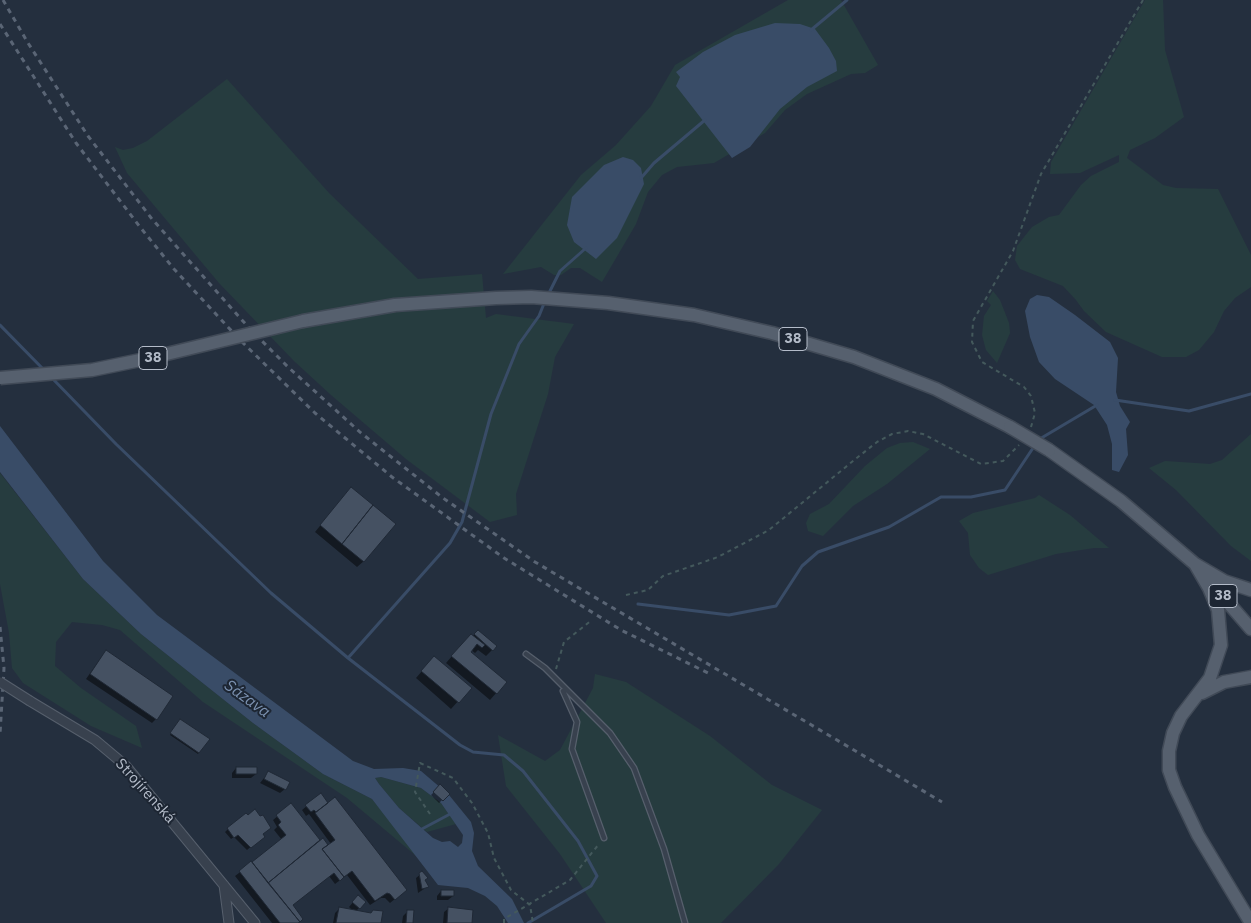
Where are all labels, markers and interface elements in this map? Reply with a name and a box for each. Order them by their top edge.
road number: 38 [779,328,807,350]
road number: 38 [139,346,167,369]
road number: 38 [1209,584,1237,608]
water label: Sázava [220,676,274,722]
street label: Strojírenská [111,755,179,827]

